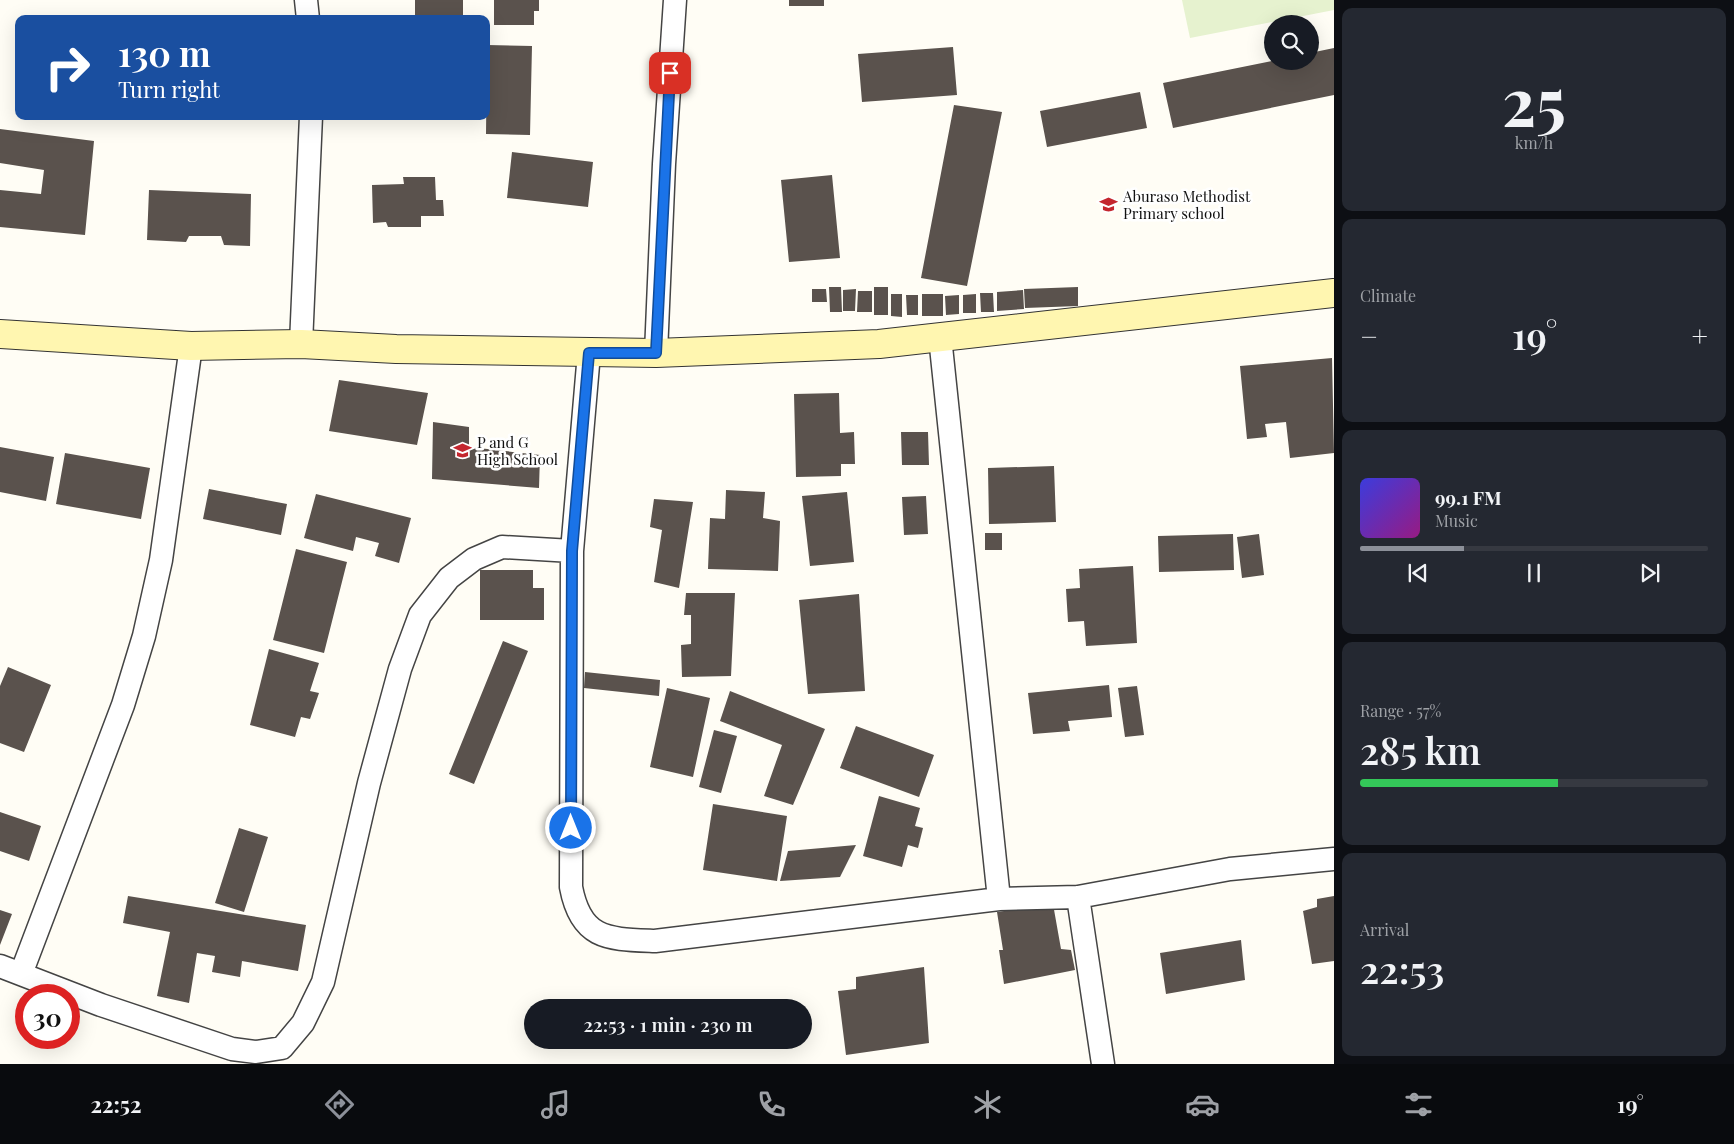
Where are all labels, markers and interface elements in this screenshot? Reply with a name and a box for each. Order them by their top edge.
map controls [1264,15,1319,70]
button: search [1264,15,1319,70]
text: 130 m [118,29,211,76]
icon: right [35,35,100,100]
pin [649,52,691,94]
text: 25 [1502,56,1566,142]
icon: arrive [656,59,684,87]
text: Turn right [118,74,220,104]
text: km/h [1515,132,1553,153]
place label: Aburaso Methodist Primary school [1122,186,1251,223]
school or university icon: Aburaso Methodist Primary school [1099,195,1119,215]
text: Climate [1360,285,1416,306]
text: 19° [1512,309,1558,360]
text: − [1360,317,1378,354]
text: + [1692,317,1708,354]
place label: P and G High School [477,432,558,469]
school or university icon: P and G High School [453,441,473,461]
text: 99.1 FM [1435,484,1502,510]
text: Music [1435,510,1478,531]
icon: previous [1404,559,1432,587]
icon: pause [1520,559,1548,587]
icon: next [1636,559,1664,587]
text: Range · 57% [1360,700,1441,721]
text: 285 km [1360,724,1481,775]
position arrow [544,801,596,853]
text: Arrival [1360,919,1409,940]
text: 22:53 [1360,943,1444,994]
speed limit sign: 30 [15,984,80,1049]
text: 22:53 · 1 min · 230 m [583,1011,753,1037]
icon: directions [322,1087,357,1122]
icon: music [538,1087,573,1122]
icon: phone [754,1087,789,1122]
icon: climate [970,1087,1005,1122]
icon: car [1185,1087,1220,1122]
icon: filters [1401,1087,1436,1122]
text: 22:52 [90,1089,141,1119]
text: 19° [1617,1089,1644,1119]

